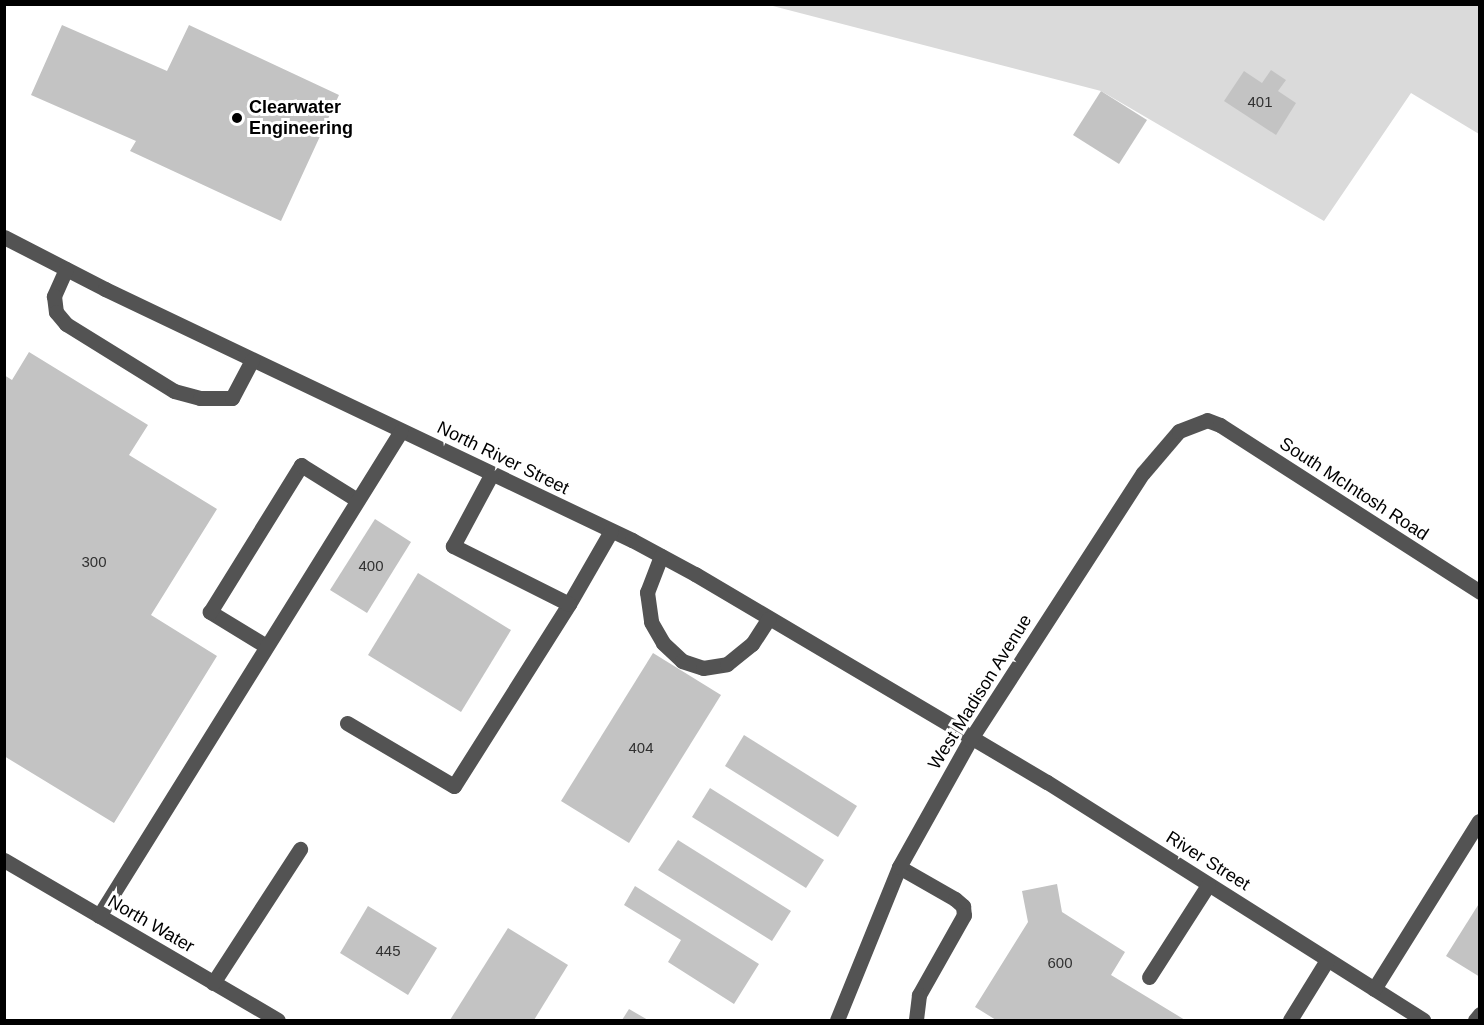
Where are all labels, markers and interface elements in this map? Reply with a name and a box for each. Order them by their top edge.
house number: 401 [1247,93,1273,111]
place label: Clearwater Engineering [249,97,353,140]
marker: Clearwater Engineering [230,111,244,125]
street label: North River Street [434,417,572,499]
street label: South McIntosh Road [1276,433,1432,545]
house number: 300 [81,553,107,571]
house number: 400 [358,557,384,575]
street label: West Madison Avenue [923,610,1037,774]
house number: 404 [628,739,654,757]
street label: River Street [1162,827,1254,895]
street label: North Water [104,891,198,957]
house number: 445 [375,942,401,960]
house number: 600 [1047,954,1073,972]

